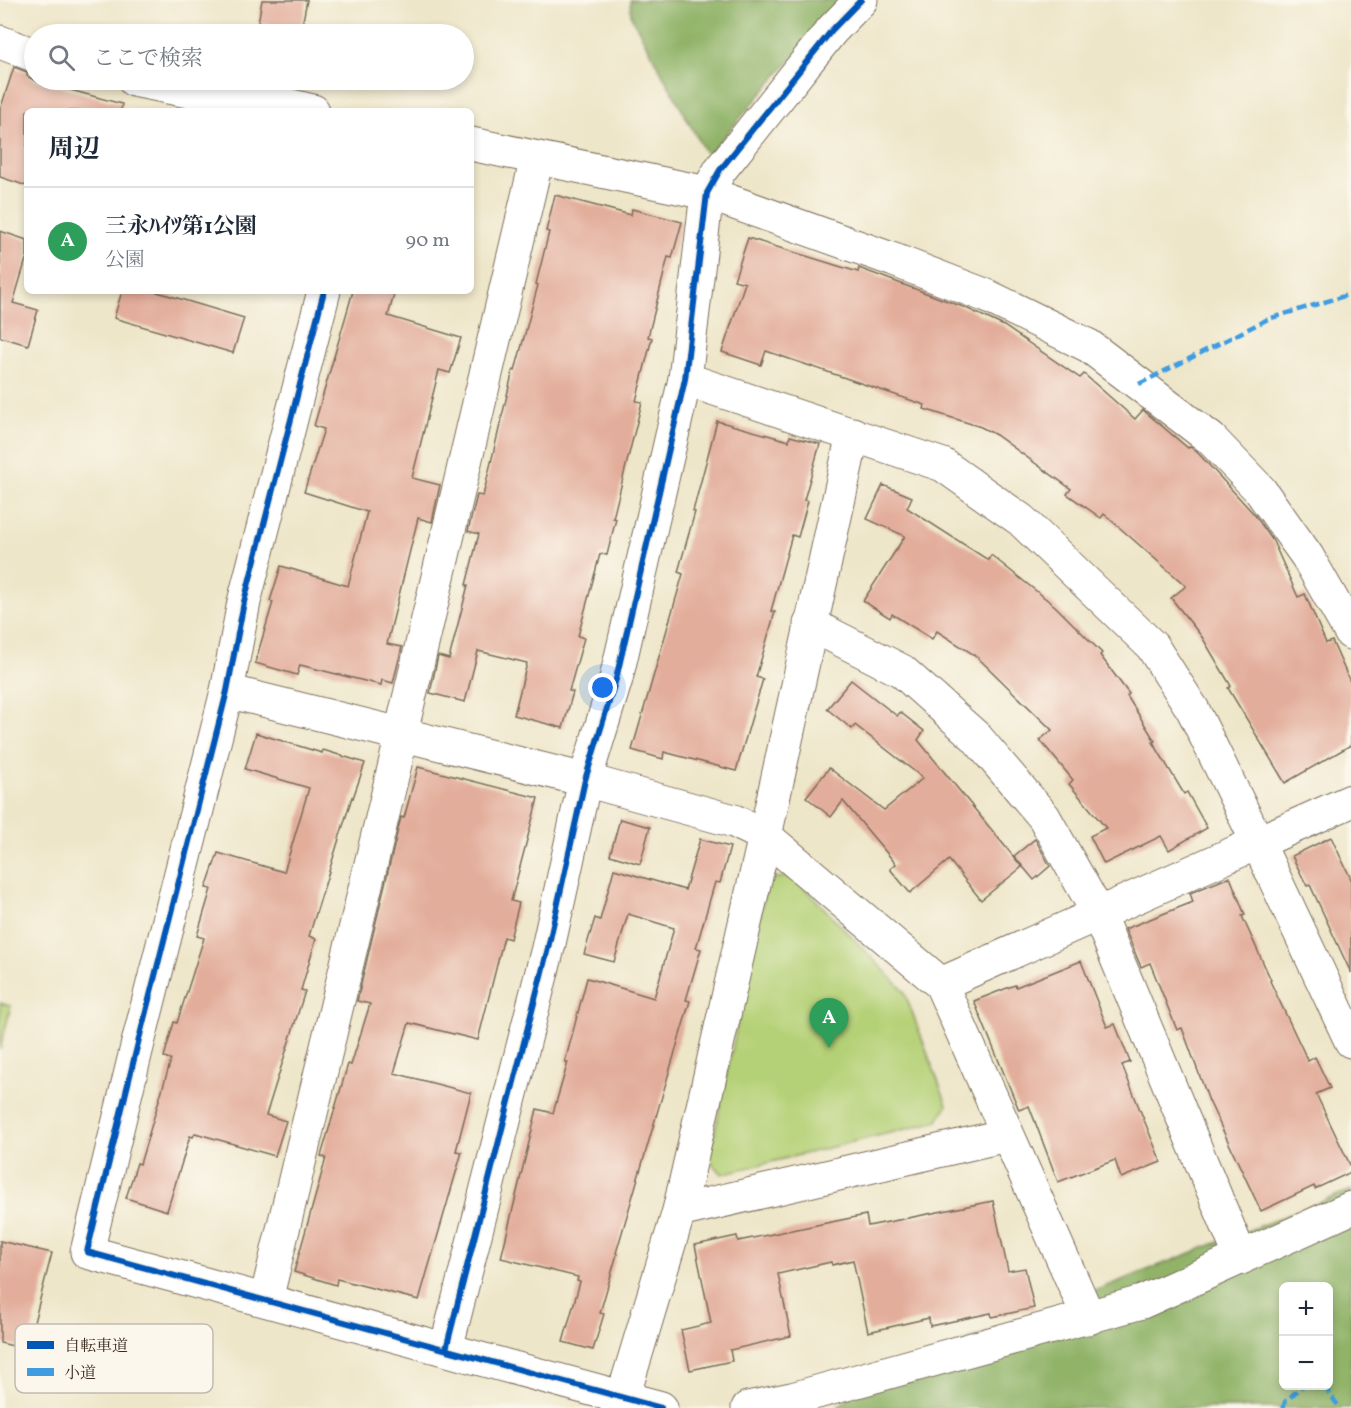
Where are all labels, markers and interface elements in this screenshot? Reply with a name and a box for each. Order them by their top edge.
search box [24,24,474,90]
icon: search [45,41,78,74]
text: ここで検索 [93,44,203,75]
text: 周辺 [48,132,100,168]
text: 三永ﾊｲﾂ第1公園 [105,212,257,243]
text: A [60,227,75,255]
text: 90 m [406,227,450,255]
text: 公園 [105,247,145,275]
your location [588,673,617,702]
pin: A [810,998,848,1048]
map controls [1279,1282,1333,1390]
button: + [1279,1282,1333,1336]
legend [15,1324,213,1393]
text: 自転車道 [64,1336,128,1358]
button: − [1279,1336,1333,1390]
text: 小道 [64,1363,96,1385]

